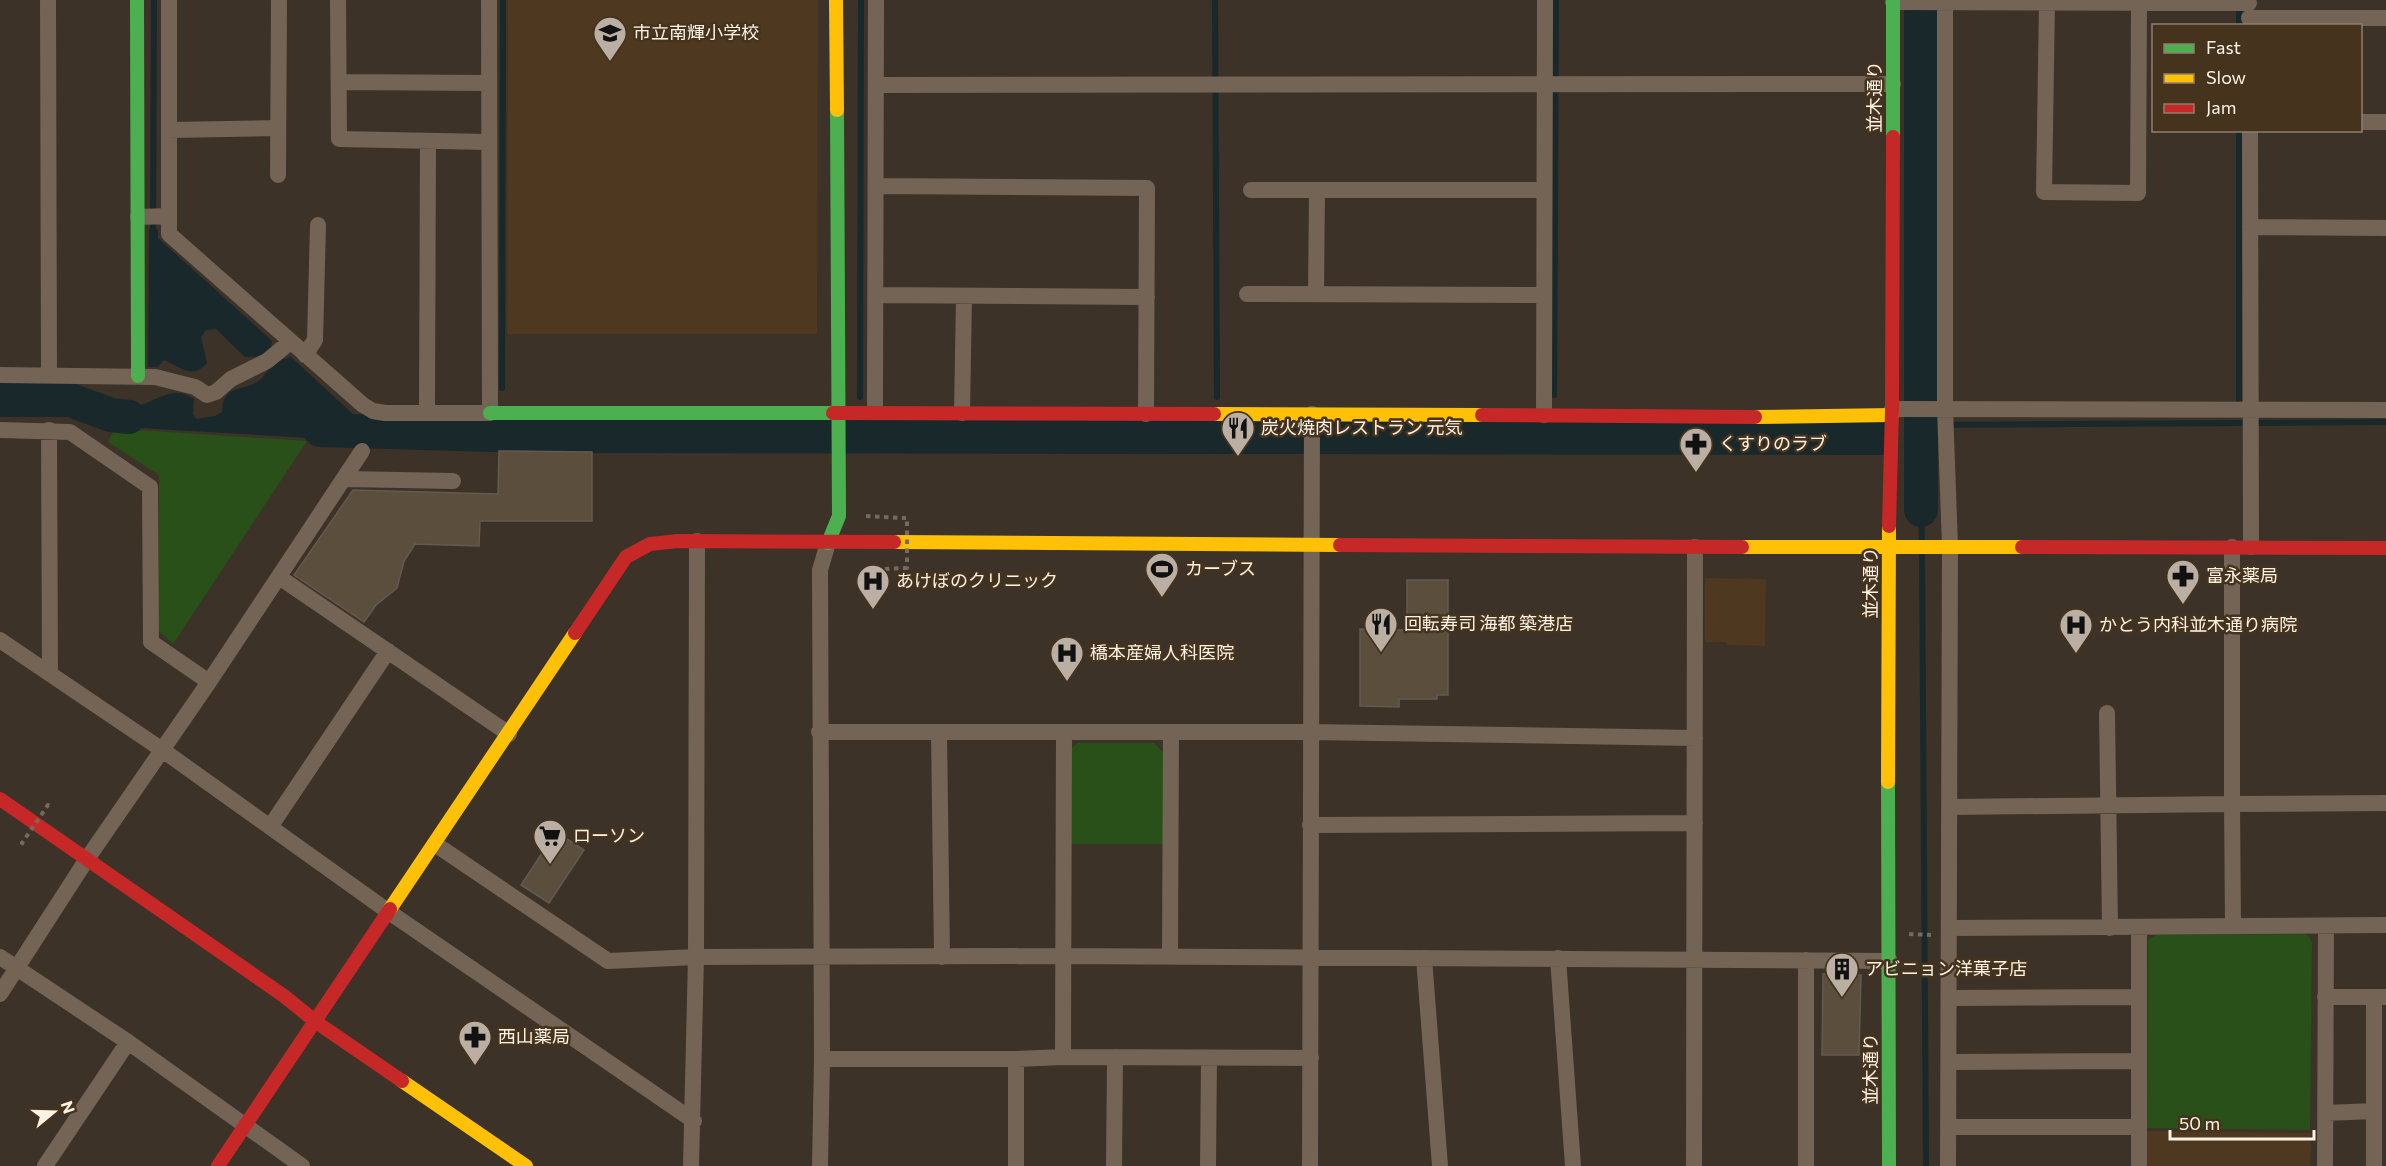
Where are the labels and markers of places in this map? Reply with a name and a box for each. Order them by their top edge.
school or university icon: 市立南輝小学校 [592,15,628,62]
place label: 市立南輝小学校 [633,21,759,43]
restaurant icon: 炭火焼肉レストラン 元気 [1220,410,1256,457]
place label: 炭火焼肉レストラン 元気 [1261,416,1462,438]
pharmacy icon: くすりのラブ [1678,426,1714,473]
place label: くすりのラブ [1719,432,1827,454]
sports icon: カーブス [1144,551,1180,598]
place label: カーブス [1185,557,1256,579]
pharmacy icon: 富永薬局 [2165,558,2201,605]
hospital icon: あけぼのクリニック [855,563,891,610]
place label: 富永薬局 [2206,564,2278,586]
place label: あけぼのクリニック [896,569,1058,591]
restaurant icon: 回転寿司 海都 築港店 [1363,606,1399,653]
hospital icon: かとう内科並木通り病院 [2058,607,2094,654]
place label: 回転寿司 海都 築港店 [1404,612,1573,634]
place label: かとう内科並木通り病院 [2099,613,2297,635]
hospital icon: 橋本産婦人科医院 [1049,635,1085,682]
place label: 橋本産婦人科医院 [1090,641,1234,663]
supermarket icon: ローソン [532,818,568,865]
place label: ローソン [573,824,645,846]
building icon: アビニョン洋菓子店 [1824,951,1860,998]
place label: アビニョン洋菓子店 [1865,957,2027,979]
pharmacy icon: 西山薬局 [457,1019,493,1066]
place label: 西山薬局 [498,1025,570,1047]

